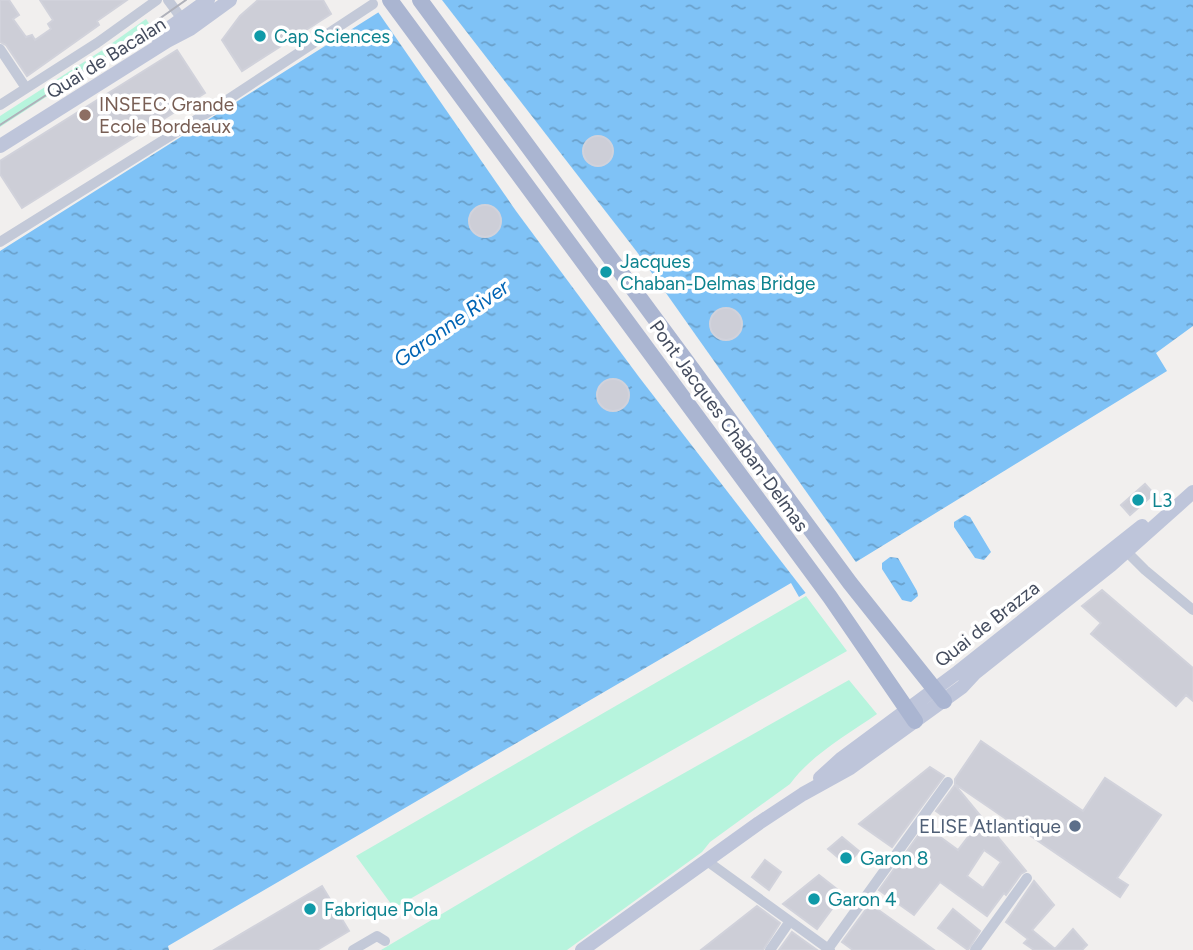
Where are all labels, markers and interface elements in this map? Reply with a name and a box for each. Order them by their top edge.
street label: Quai de Bacalan [42,12,170,104]
place label: Cap Sciences [274,25,390,48]
marker: Cap Sciences [252,28,268,44]
place label: INSEEC Grande Ecole Bordeaux [99,93,234,138]
marker: INSEEC Grande Ecole Bordeaux [77,107,93,123]
place label: Jacques Chaban-Delmas Bridge [620,250,815,295]
marker: Jacques Chaban-Delmas Bridge [598,264,614,280]
water label: Garonne River [388,274,514,372]
street label: Pont Jacques Chaban-Delmas [645,316,813,536]
place label: L3 [1152,489,1172,512]
marker: L3 [1130,492,1146,508]
street label: Quai de Brazza [930,576,1044,672]
place label: ELISE Atlantique [919,815,1061,838]
marker: ELISE Atlantique [1067,818,1083,834]
place label: Garon 8 [860,847,929,870]
marker: Garon 8 [838,850,854,866]
place label: Garon 4 [828,888,897,911]
marker: Garon 4 [806,891,822,907]
place label: Fabrique Pola [324,898,438,921]
marker: Fabrique Pola [302,901,318,917]

